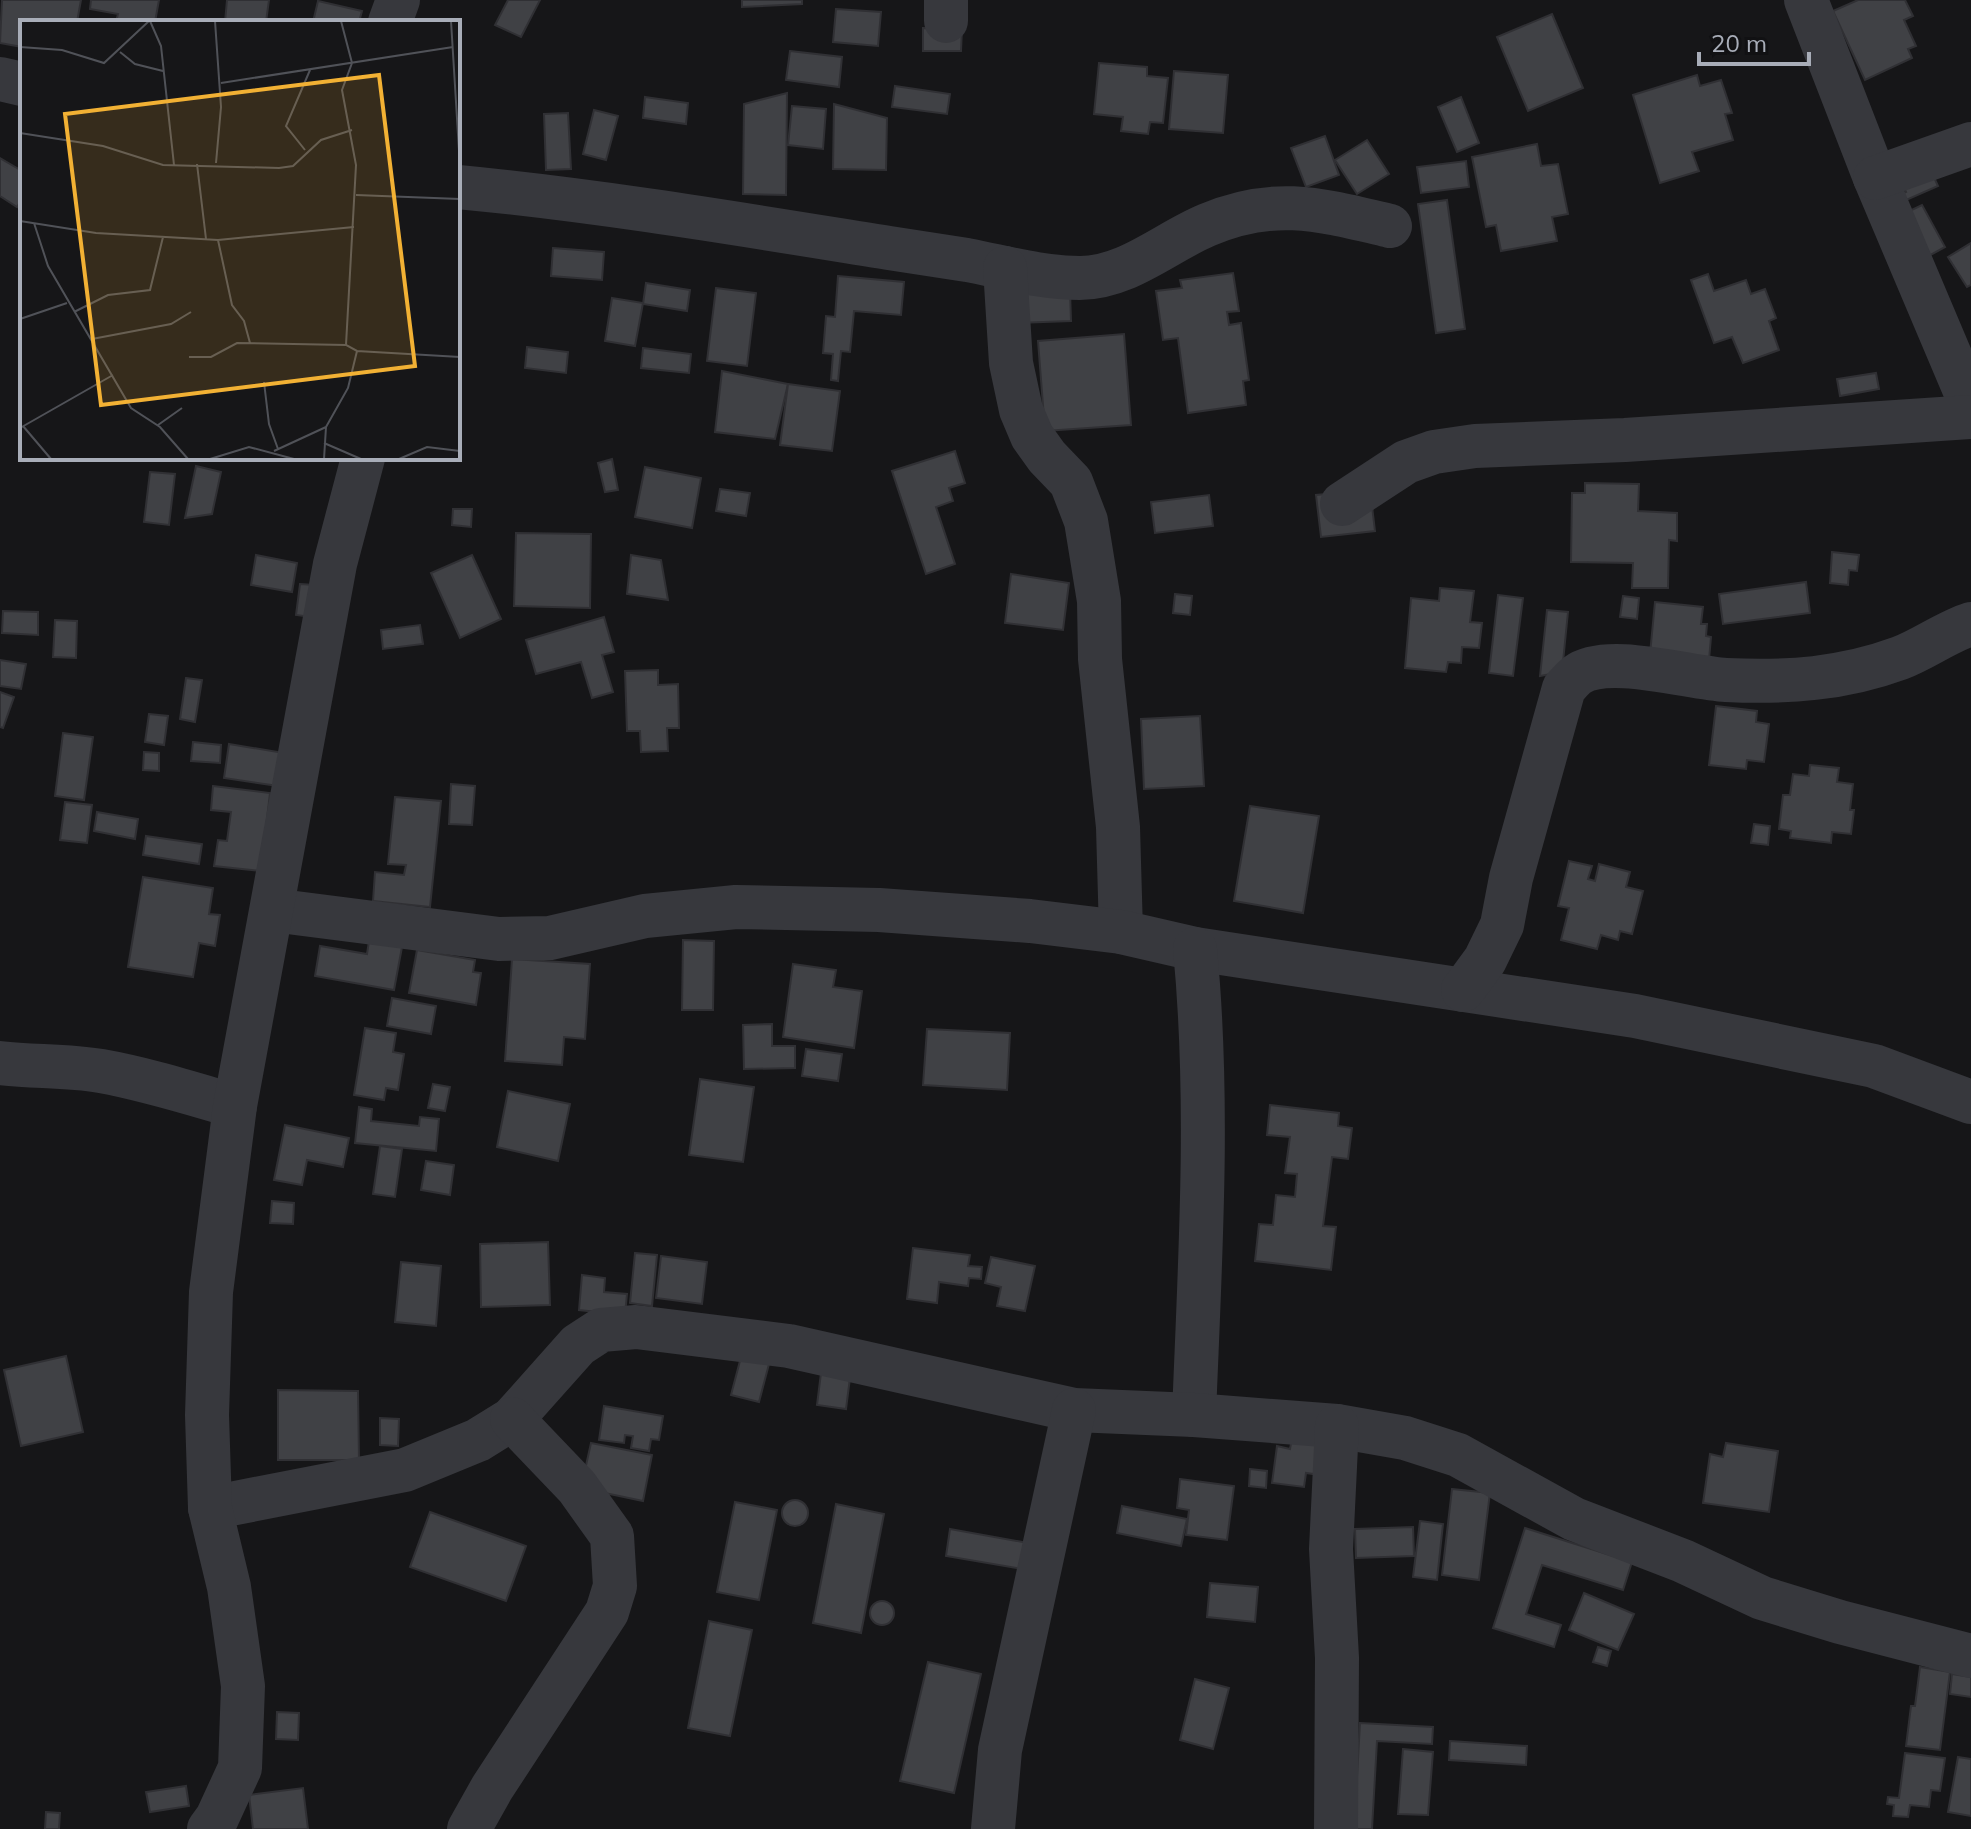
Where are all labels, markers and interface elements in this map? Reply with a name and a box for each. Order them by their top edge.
scale bar [1699,16,1809,66]
inset map [20,20,460,460]
text: 20 m [1711,28,1767,58]

